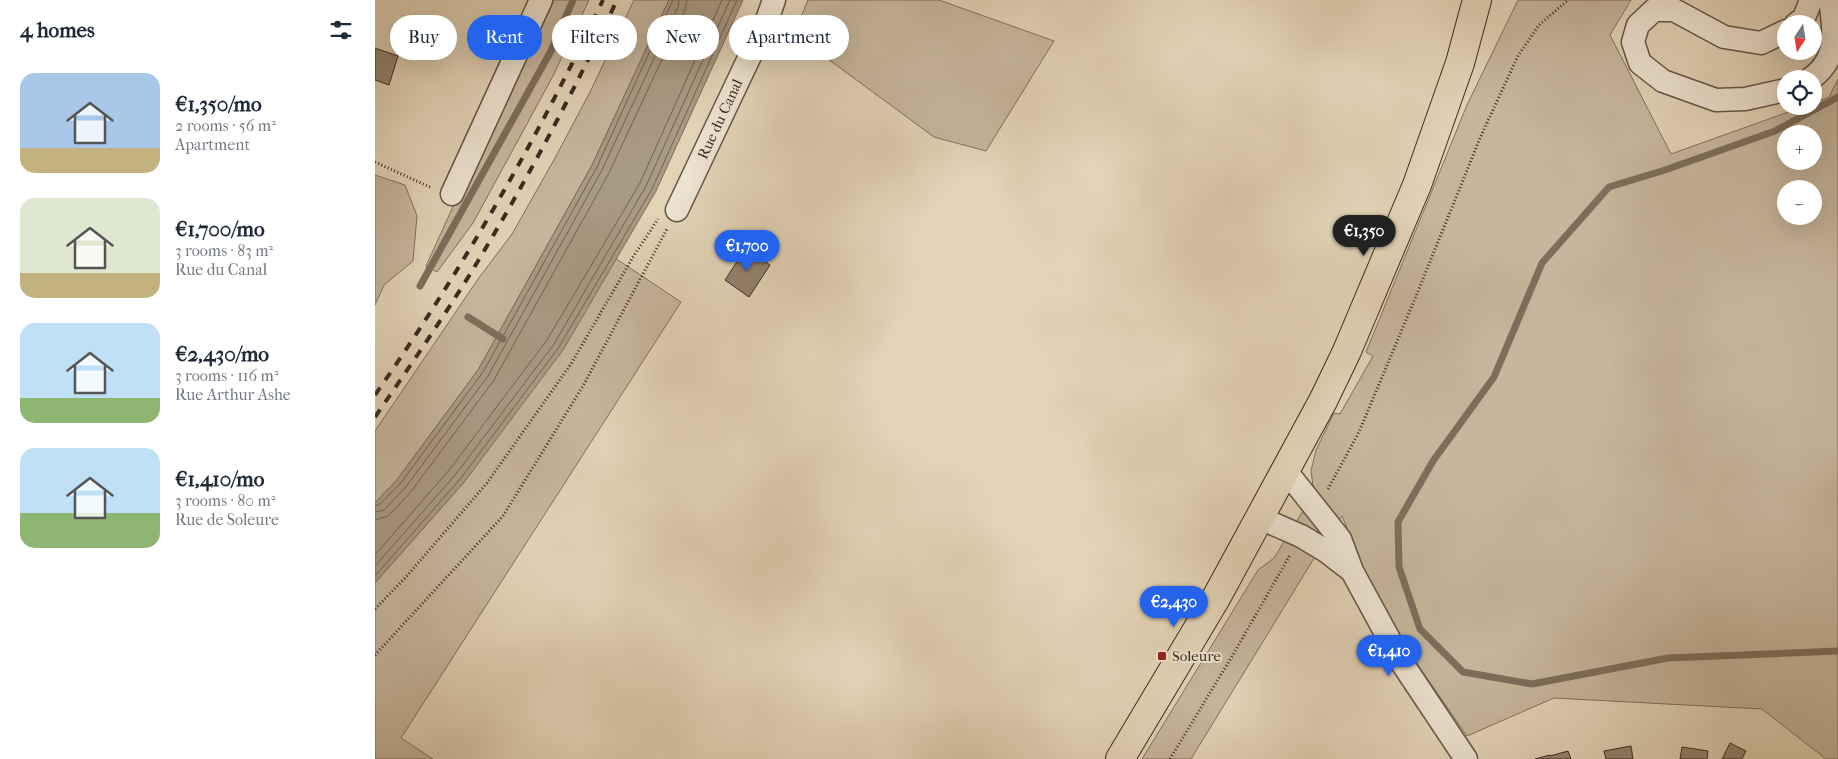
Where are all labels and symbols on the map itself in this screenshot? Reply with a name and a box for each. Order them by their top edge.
north arrow [1777,15,1823,60]
street label: Rue du Canal [694,76,746,162]
pin: €1,350 [1323,214,1405,257]
pin: €1,700 [706,230,788,272]
pin: €2,430 [1133,586,1215,628]
pin: €1,410 [1348,634,1430,677]
place label: Soleure [1172,647,1221,665]
marker: Soleure [1156,650,1168,662]

